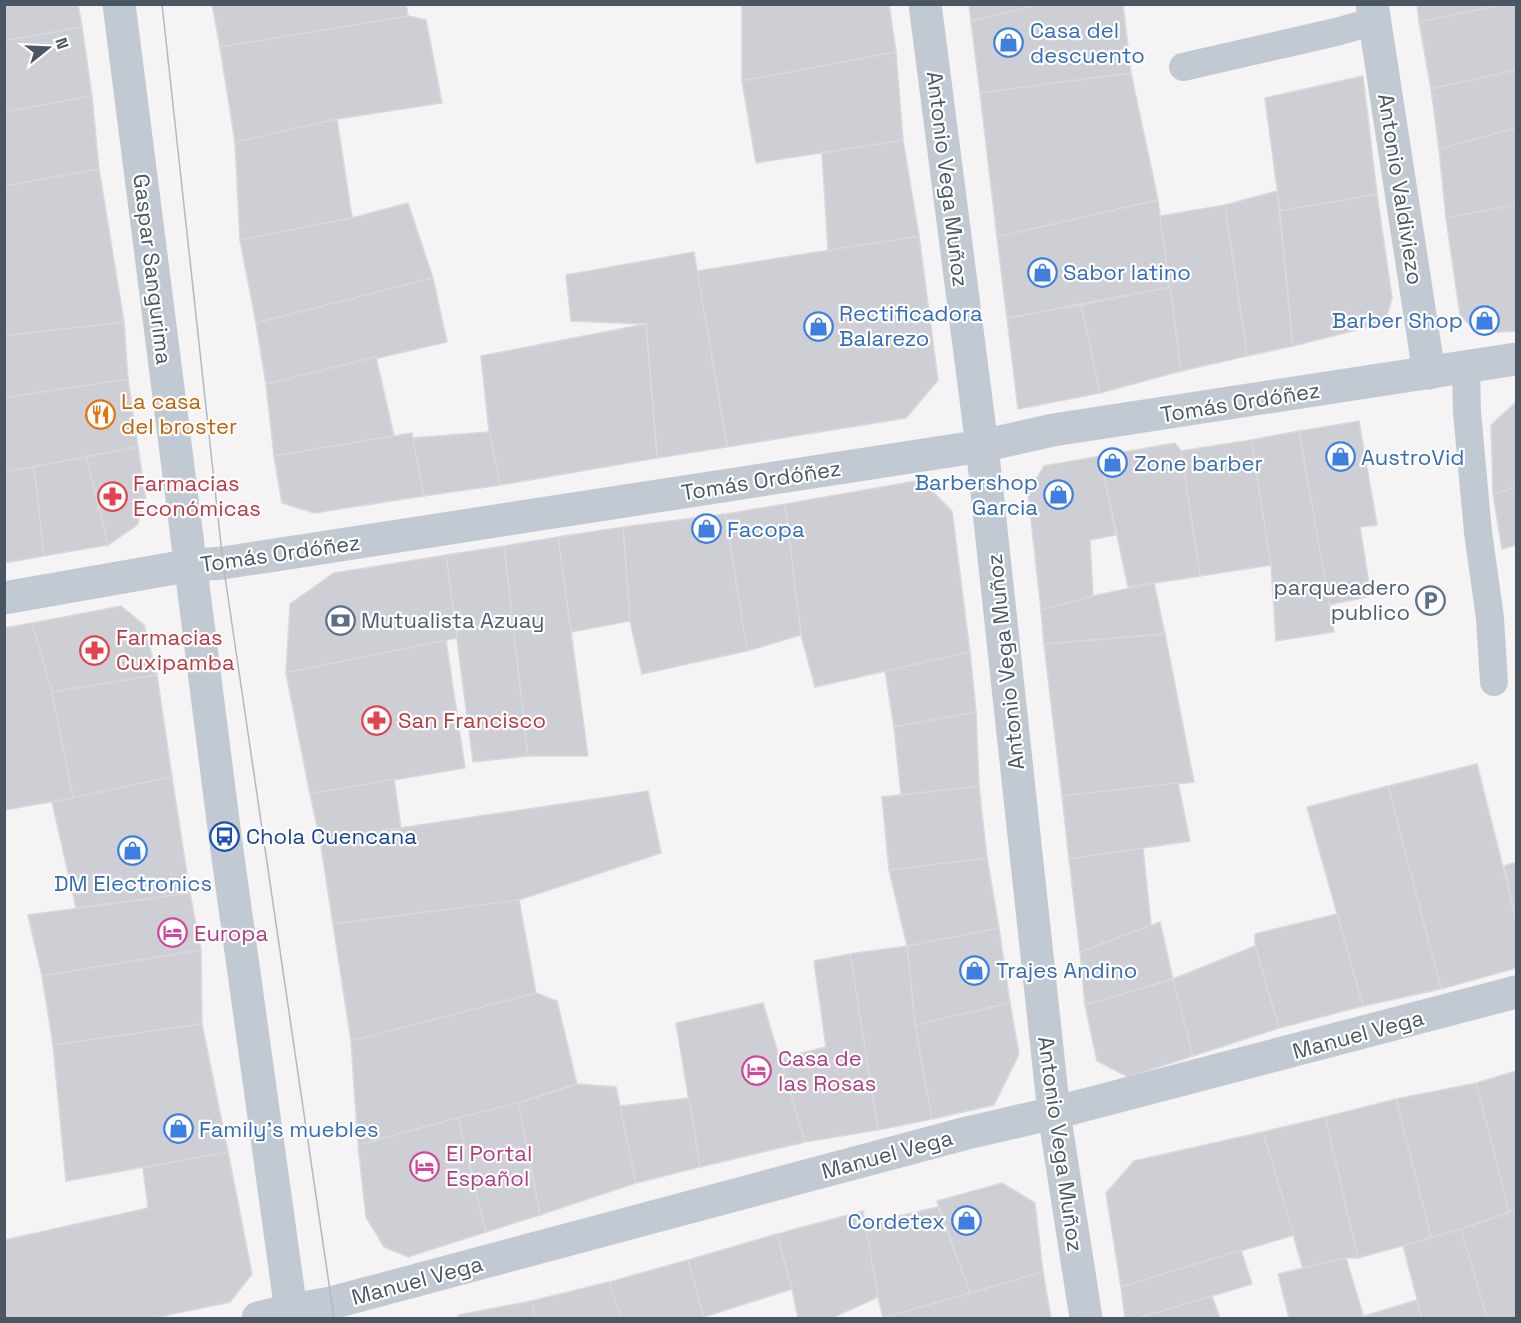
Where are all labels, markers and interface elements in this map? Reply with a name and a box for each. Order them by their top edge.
place label: Casa del descuento [1030,16,1145,69]
north arrow [18,18,78,78]
shop icon: Casa del descuento [993,27,1025,59]
text: N [50,35,73,52]
street label: Antonio Vega Muñoz [921,70,975,288]
street label: Antonio Valdiviezo [1372,91,1430,287]
street label: Gaspar Sangurima [127,172,179,366]
shop icon: Sabor latino [1026,256,1058,288]
place label: Sabor latino [1063,258,1191,286]
place label: Rectificadora Balarezo [839,299,983,352]
shop icon: Barber Shop [1468,304,1500,336]
place label: Barber Shop [1332,306,1463,334]
shop icon: Rectificadora Balarezo [802,310,834,342]
street label: Tomás Ordóñez [1158,376,1322,428]
place label: La casa del broster [121,387,237,440]
restaurant icon: La casa del broster [84,398,116,430]
shop icon: AustroVid [1324,441,1356,473]
place label: AustroVid [1361,443,1464,471]
shop icon: Zone barber [1097,447,1129,479]
place label: Zone barber [1134,449,1263,477]
street label: Tomás Ordóñez [679,454,843,506]
place label: Barbershop Garcia [914,468,1038,521]
place label: Farmacias Económicas [133,469,261,522]
shop icon: Barbershop Garcia [1043,479,1075,511]
pharmacy icon: Farmacias Económicas [96,480,128,512]
shop icon: Facopa [690,513,722,545]
place label: Facopa [727,515,805,543]
street label: Tomás Ordóñez [198,528,362,578]
street label: Antonio Vega Muñoz [980,553,1030,771]
place label: parqueadero publico [1274,573,1410,626]
parking icon: parqueadero publico [1415,584,1447,616]
bank icon: Mutualista Azuay [324,604,356,636]
place label: Mutualista Azuay [361,606,545,634]
place label: Farmacias Cuxipamba [116,623,235,676]
pharmacy icon: Farmacias Cuxipamba [79,634,111,666]
pharmacy icon: San Francisco [361,704,393,736]
place label: San Francisco [398,706,546,734]
bus stop icon: Chola Cuencana [209,820,241,852]
place label: Chola Cuencana [246,822,417,850]
shop icon: DM Electronics [117,835,149,867]
place label: DM Electronics [54,869,212,897]
hotel icon: Europa [157,917,189,949]
place label: Europa [194,919,269,947]
shop icon: Trajes Andino [959,954,991,986]
place label: Trajes Andino [996,956,1137,984]
street label: Manuel Vega [1289,1003,1427,1065]
street label: Antonio Vega Muñoz [1032,1035,1090,1253]
place label: Casa de las Rosas [778,1044,876,1097]
hotel icon: Casa de las Rosas [741,1055,773,1087]
shop icon: Family's muebles [162,1113,194,1145]
place label: Family's muebles [199,1115,379,1143]
street label: Manuel Vega [818,1123,956,1185]
place label: El Portal Español [446,1139,532,1192]
hotel icon: El Portal Español [409,1150,441,1182]
shop icon: Cordetex [950,1205,982,1237]
place label: Cordetex [848,1207,945,1235]
street label: Manuel Vega [348,1249,486,1311]

